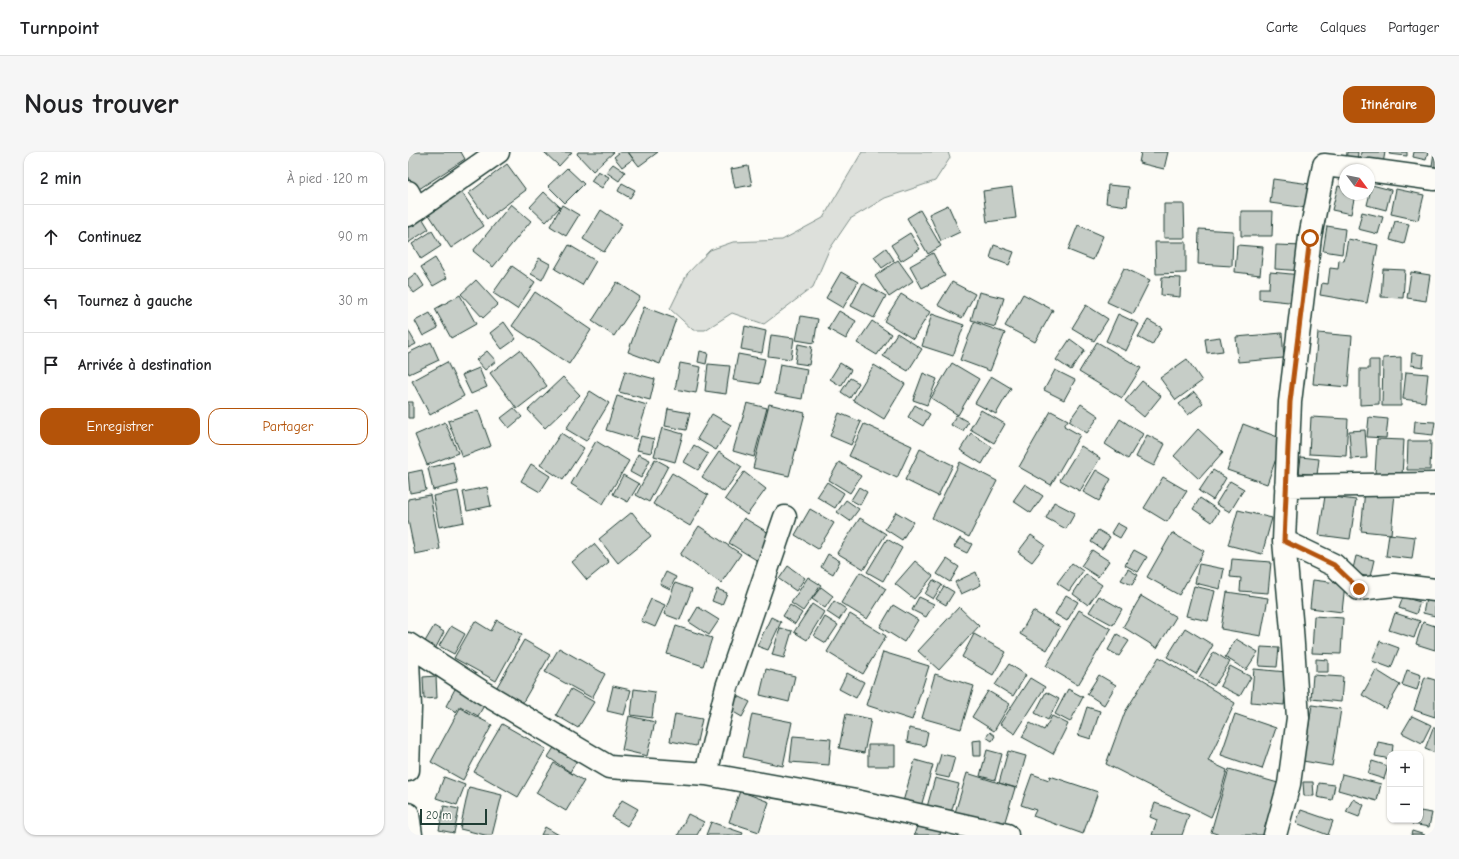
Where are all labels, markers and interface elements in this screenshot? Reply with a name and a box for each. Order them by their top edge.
text: Turnpoint [20,17,99,39]
text: Carte [1266,19,1298,36]
text: Calques [1320,19,1366,36]
text: Partager [1388,19,1439,36]
button: Itinéraire [1343,86,1435,123]
text: Nous trouver [24,88,179,120]
north arrow [1339,164,1375,200]
text: 2 min [40,169,81,188]
text: À pied · 120 m [287,171,368,186]
icon: ahead [40,226,62,248]
text: Continuez [78,228,141,246]
text: 90 m [338,229,368,244]
route start [1301,229,1319,247]
icon: left [40,290,62,312]
text: Tournez à gauche [78,292,192,310]
text: 30 m [338,293,368,308]
icon: arrive [40,354,62,376]
text: Arrivée à destination [78,356,212,374]
button: Enregistrer [40,408,200,445]
button: Partager [208,408,368,445]
route end [1350,580,1368,598]
map controls [1387,751,1423,823]
button: + [1387,751,1423,787]
button: − [1387,787,1423,823]
scale bar [420,807,487,826]
text: 20 m [426,809,451,822]

